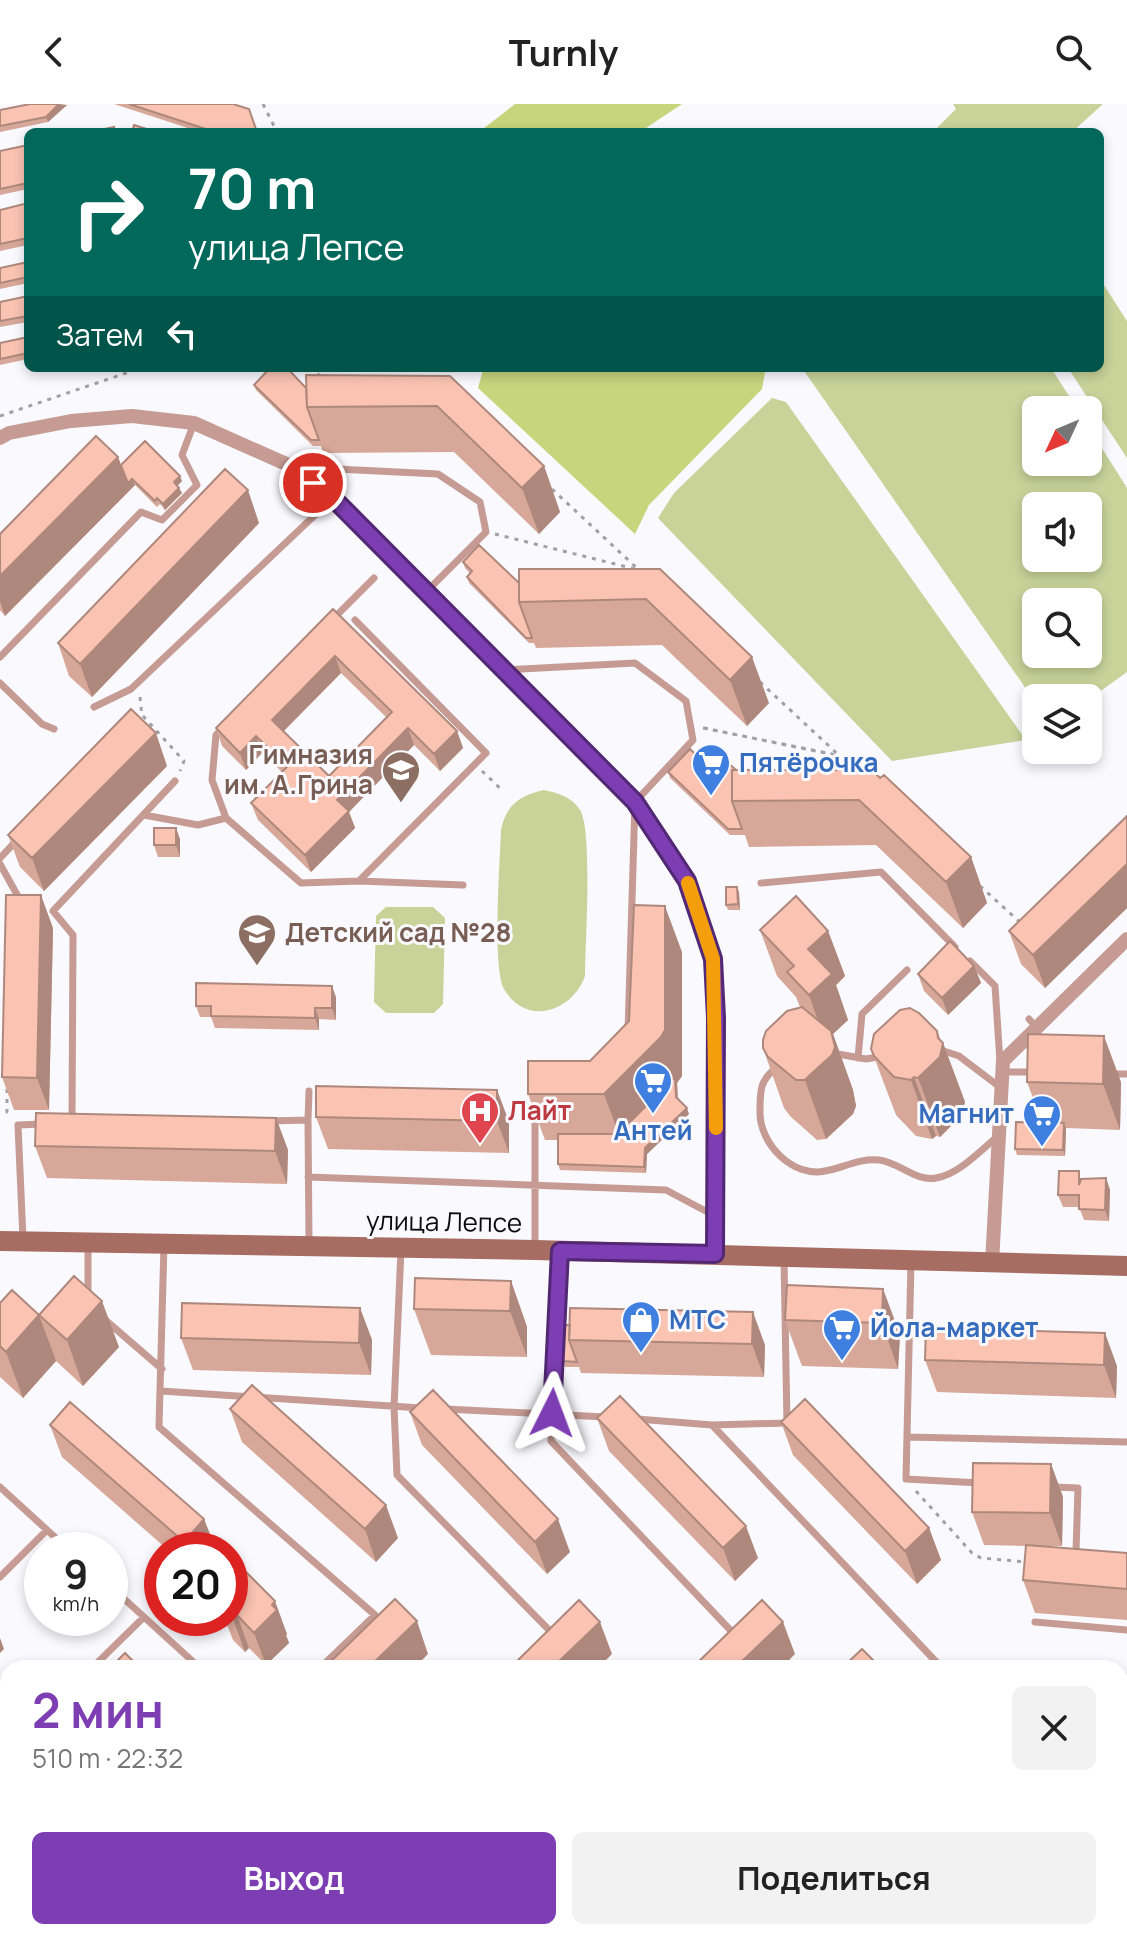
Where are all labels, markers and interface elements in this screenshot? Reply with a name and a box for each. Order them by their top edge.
text: Turnly [509,28,618,77]
icon: back [32,30,76,74]
icon: search [1051,30,1095,74]
text: 70 m [188,149,316,226]
icon: right [56,160,160,264]
text: улица Лепсе [188,222,405,271]
icon: left [160,312,204,356]
text: Затем [56,314,144,355]
north arrow [1022,396,1102,476]
map controls [1022,396,1102,764]
pin [279,449,347,517]
icon: arrive [291,461,335,505]
button: sound [1022,492,1102,572]
button: search [1022,588,1102,668]
button: layers [1022,684,1102,764]
place label: Гимназия им. А.Грина [224,736,373,802]
supermarket icon: Пятёрочка [690,742,732,797]
place label: Пятёрочка [739,744,878,780]
school or university icon: Гимназия им. А.Грина [380,749,422,804]
school or university icon: Детский сад №28 [236,912,278,967]
place label: Детский сад №28 [285,914,511,950]
supermarket icon: Антей [632,1060,674,1115]
hospital icon: Лайт [459,1090,501,1145]
place label: Лайт [508,1092,572,1128]
supermarket icon: Магнит [1021,1093,1063,1148]
place label: Магнит [919,1095,1014,1131]
place label: Антей [614,1112,692,1148]
street label: улица Лепсе [366,1202,523,1240]
shop icon: МТС [620,1299,662,1354]
place label: МТС [669,1301,726,1337]
supermarket icon: Йола-маркет [821,1307,863,1362]
place label: Йола-маркет [870,1309,1039,1345]
position arrow [510,1371,594,1455]
speed limit sign: 20 [144,1532,248,1636]
text: 9 [64,1546,88,1601]
text: km/h [53,1590,99,1617]
text: 2 мин [32,1677,164,1742]
button: close [1012,1686,1096,1770]
text: 510 m · 22:32 [32,1740,183,1776]
button: Выход [32,1832,556,1924]
button: Поделиться [572,1832,1096,1924]

